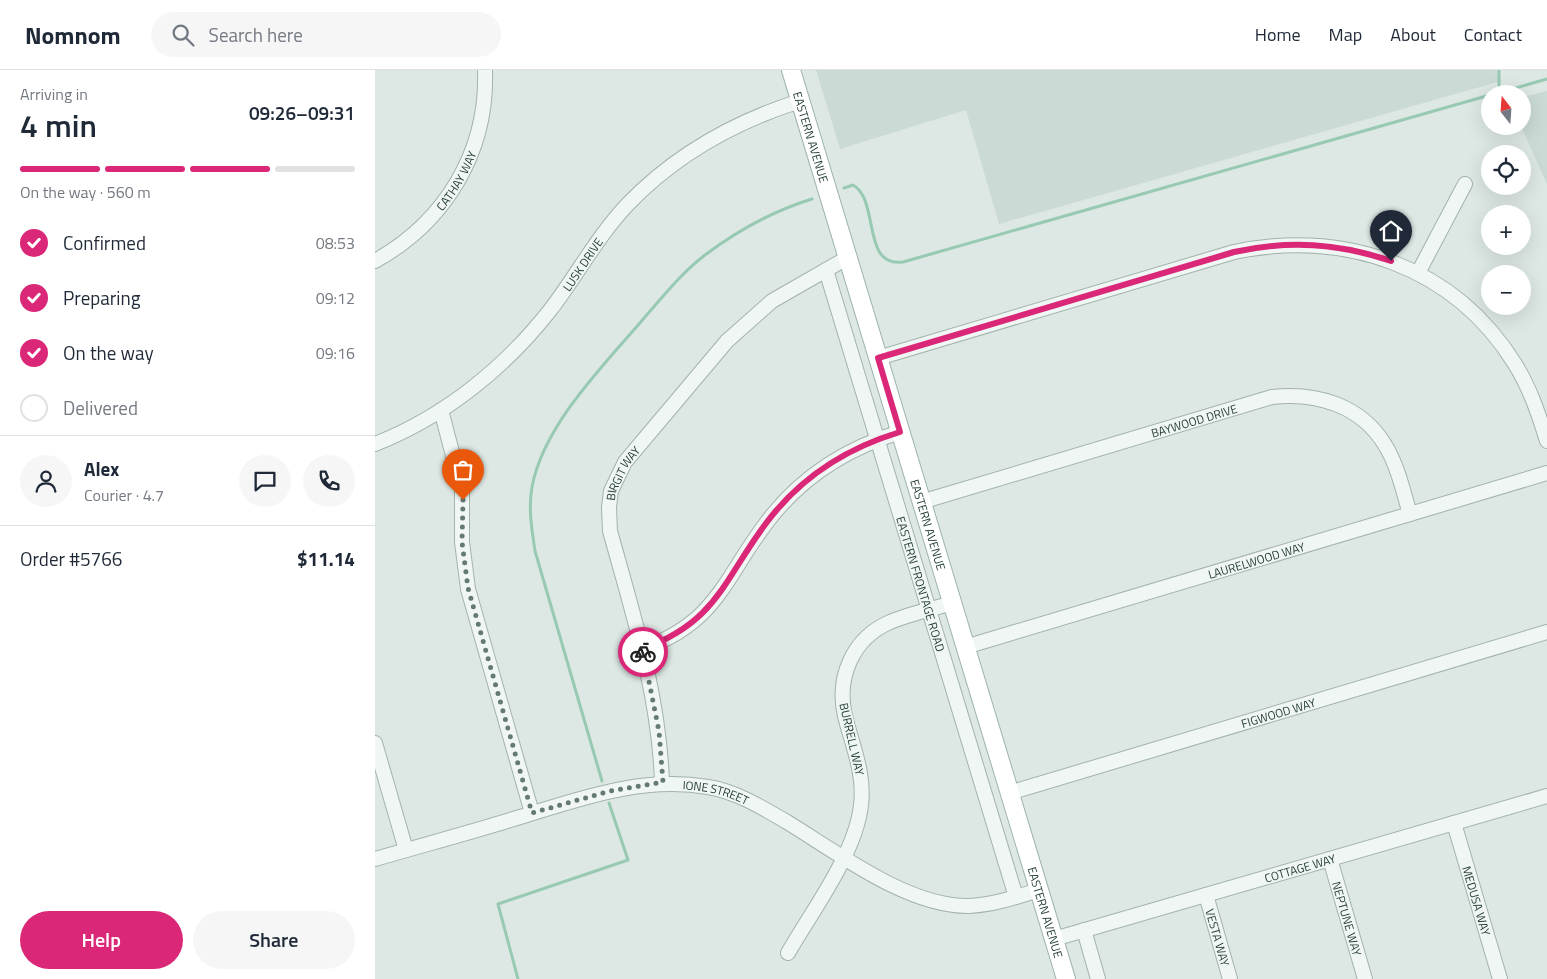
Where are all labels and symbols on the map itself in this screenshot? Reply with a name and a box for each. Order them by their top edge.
north arrow [1481,85,1531,135]
street label: EASTERN AVENUE [789,89,834,185]
street label: CATHAY WAY [431,147,481,215]
pin [1370,210,1412,261]
street label: LUSK DRIVE [557,233,607,295]
street label: BAYWOOD DRIVE [1149,398,1240,442]
street label: BIRGIT WAY [600,441,645,501]
pin [442,449,484,500]
street label: EASTERN AVENUE [906,477,951,573]
street label: EASTERN FRONTAGE ROAD [892,514,951,654]
street label: LAURELWOOD WAY [1206,536,1307,583]
courier [618,627,668,677]
street label: FIGWOOD WAY [1239,692,1318,733]
street label: BURRELL WAY [834,701,870,778]
street label: IONE STREET [682,775,753,810]
street label: COTTAGE WAY [1262,848,1338,887]
street label: EASTERN AVENUE [1023,864,1069,961]
street label: MEDUSA WAY [1458,864,1496,938]
street label: NEPTUNE WAY [1327,879,1367,959]
street label: VESTA WAY [1201,906,1235,969]

